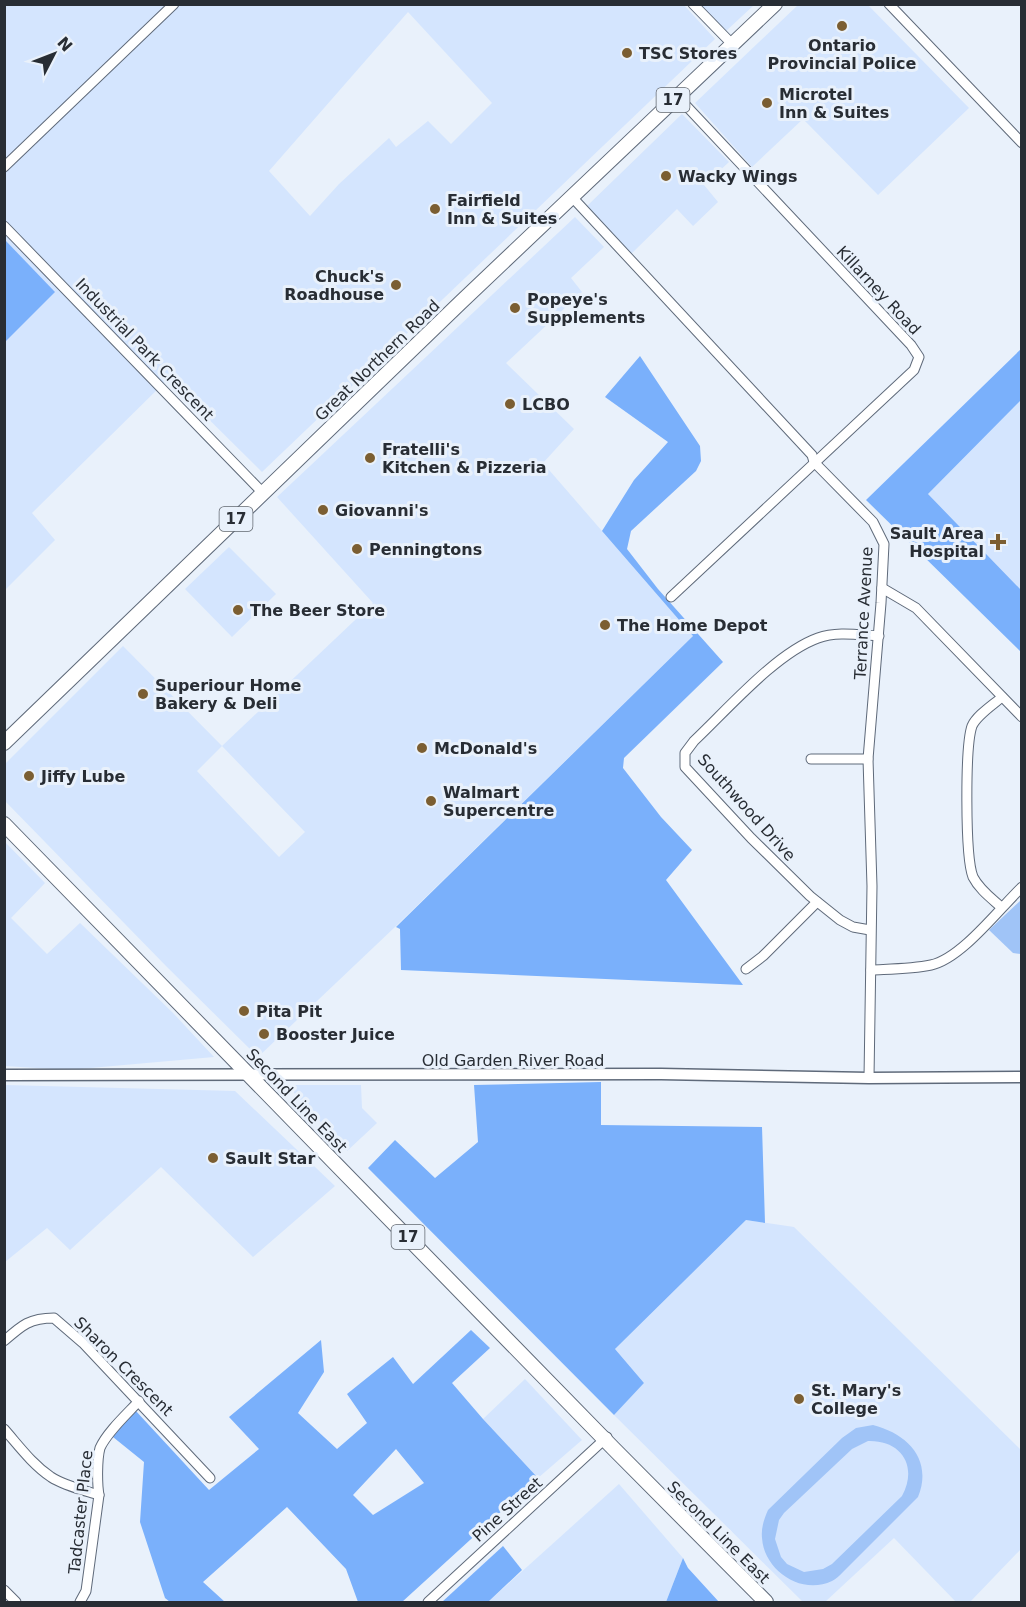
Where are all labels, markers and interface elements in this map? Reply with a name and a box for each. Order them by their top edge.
marker: Ontario Provincial Police [835,19,849,33]
north arrow [24,24,84,84]
text: N [53,33,76,56]
place label: Ontario Provincial Police [768,36,917,73]
place label: TSC Stores [639,44,737,63]
marker: TSC Stores [620,46,634,60]
place label: Microtel Inn & Suites [779,85,889,122]
road number: 17 [656,88,690,112]
marker: Microtel Inn & Suites [760,96,774,110]
place label: Wacky Wings [678,167,798,186]
marker: Wacky Wings [659,169,673,183]
place label: Fairfield Inn & Suites [447,191,557,228]
marker: Fairfield Inn & Suites [428,202,442,216]
street label: Killarney Road [833,242,925,339]
place label: Chuck's Roadhouse [284,267,384,304]
street label: Industrial Park Crescent [72,274,218,424]
marker: Chuck's Roadhouse [389,278,403,292]
place label: Popeye's Supplements [527,290,645,327]
street label: Great Northern Road [311,296,444,425]
marker: Popeye's Supplements [508,301,522,315]
place label: LCBO [522,395,570,414]
marker: LCBO [503,397,517,411]
place label: Fratelli's Kitchen & Pizzeria [382,440,547,477]
marker: Fratelli's Kitchen & Pizzeria [363,451,377,465]
place label: Giovanni's [335,501,429,520]
marker: Giovanni's [316,503,330,517]
road number: 17 [220,507,252,531]
place label: Sault Area Hospital [890,524,984,561]
marker: Sault Area Hospital [989,533,1007,551]
place label: Penningtons [369,540,482,559]
marker: Penningtons [350,542,364,556]
street label: Terrance Avenue [850,546,876,681]
place label: The Beer Store [250,601,385,620]
marker: The Beer Store [231,603,245,617]
place label: The Home Depot [617,616,768,635]
marker: The Home Depot [598,618,612,632]
place label: Superiour Home Bakery & Deli [155,676,301,713]
marker: Superiour Home Bakery & Deli [136,687,150,701]
place label: McDonald's [434,739,537,758]
marker: McDonald's [415,741,429,755]
street label: Southwood Drive [694,750,800,865]
place label: Jiffy Lube [40,767,125,786]
marker: Jiffy Lube [22,769,36,783]
place label: Walmart Supercentre [443,783,554,820]
marker: Walmart Supercentre [424,794,438,808]
place label: Pita Pit [256,1002,322,1021]
marker: Pita Pit [237,1004,251,1018]
place label: Booster Juice [276,1025,395,1044]
marker: Booster Juice [257,1027,271,1041]
street label: Second Line East [242,1045,351,1156]
street label: Old Garden River Road [422,1051,604,1070]
place label: Sault Star [225,1149,315,1168]
marker: Sault Star [206,1151,220,1165]
road number: 17 [392,1225,424,1249]
street label: Sharon Crescent [70,1313,177,1420]
place label: St. Mary's College [811,1381,901,1418]
marker: St. Mary's College [792,1392,806,1406]
street label: Tadcaster Place [64,1449,96,1576]
street label: Pine Street [468,1473,546,1546]
street label: Second Line East [664,1477,774,1587]

